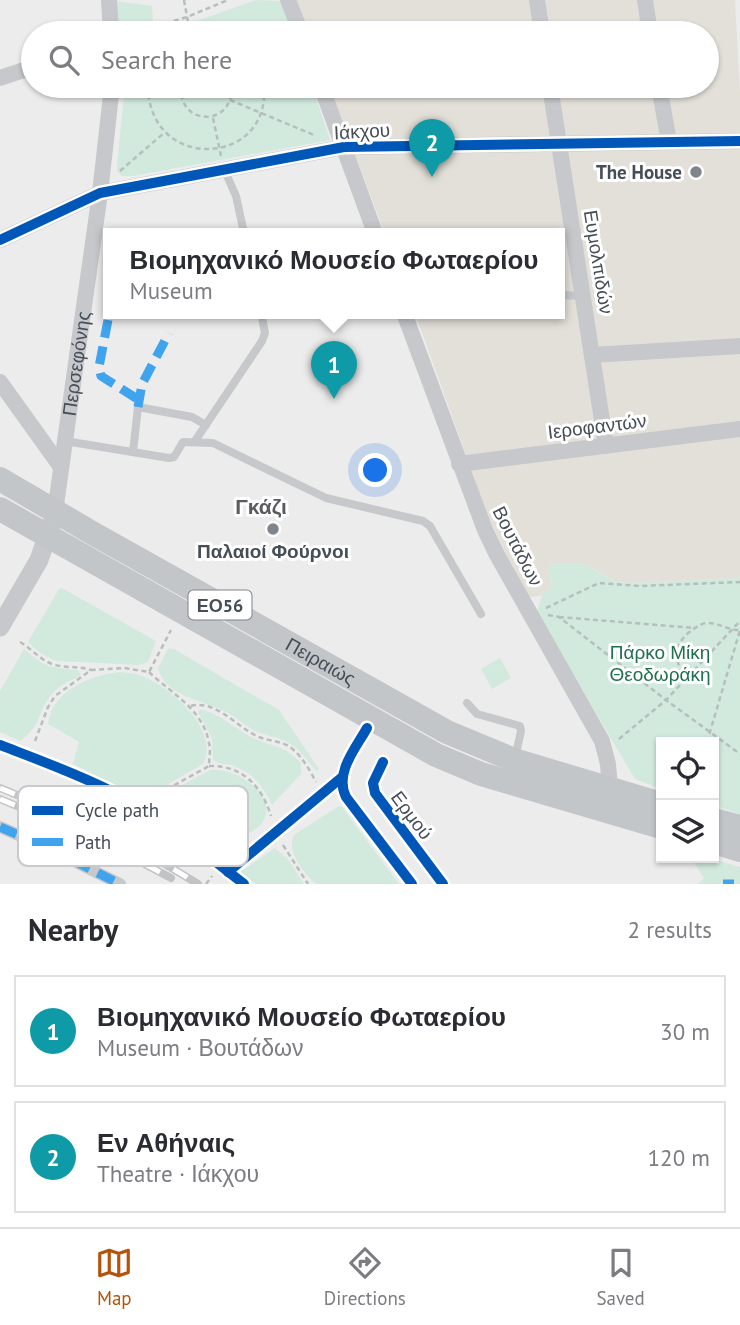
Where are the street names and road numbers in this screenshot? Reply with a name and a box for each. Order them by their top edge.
street label: Ιάκχου [333,118,391,144]
street label: Ευμολπιδών [579,208,619,316]
street label: Περσεφόνης [57,310,95,417]
street label: Ιεροφαντών [546,408,648,444]
street label: Βουτάδων [488,502,548,590]
road number: ΕΟ56 [188,590,252,620]
street label: Πειραιώς [282,632,360,690]
street label: Ερμού [386,786,438,844]

